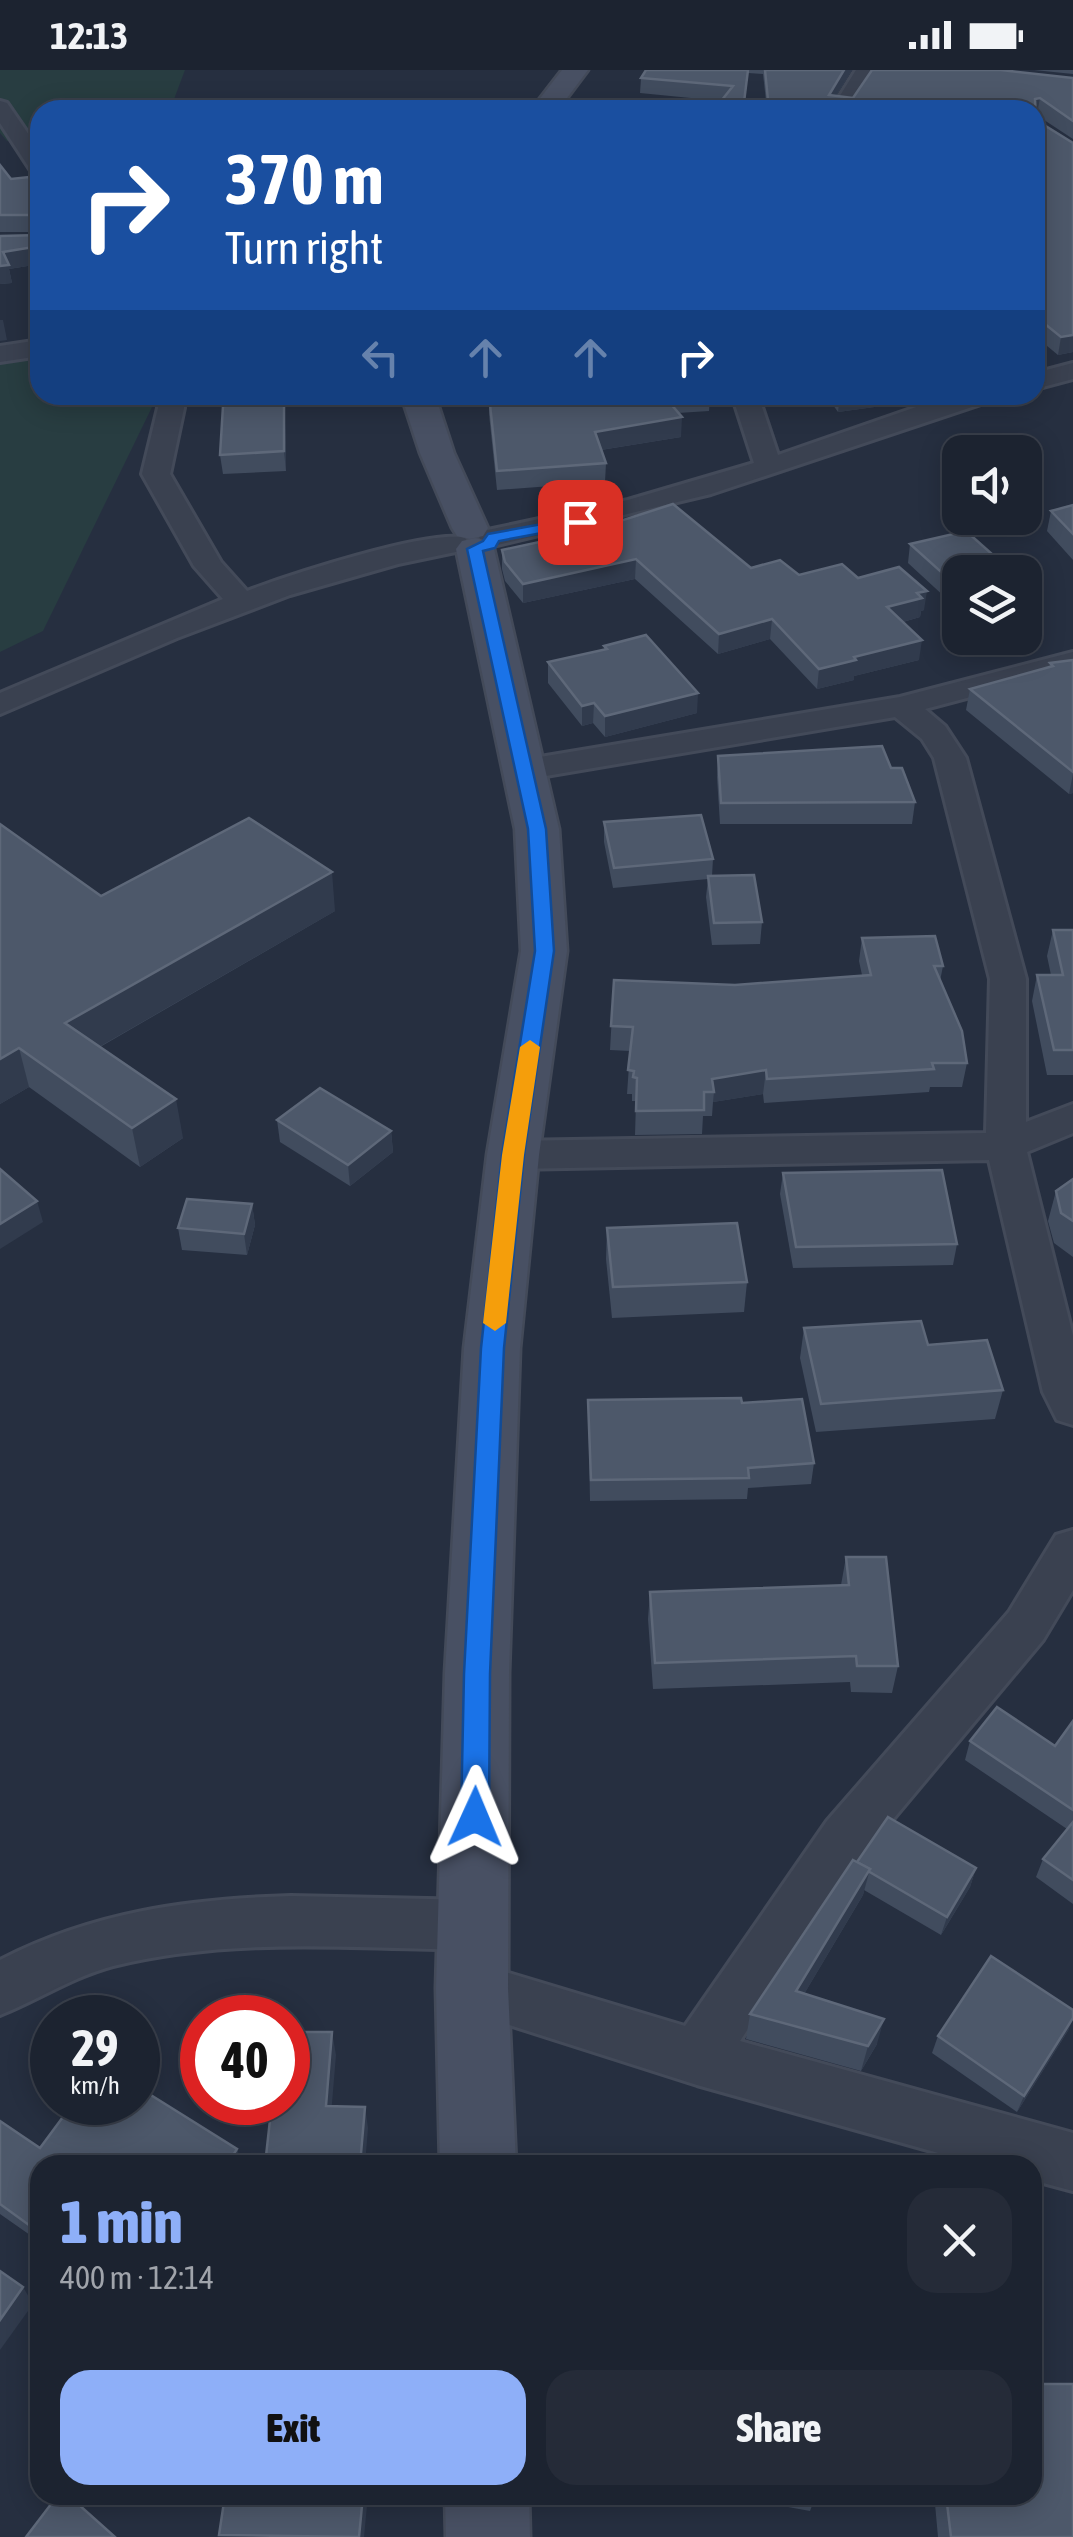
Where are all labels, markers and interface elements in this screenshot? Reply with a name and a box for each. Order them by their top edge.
text: 12:13 [50,14,128,57]
text: 370 m [225,139,384,219]
icon: right [60,140,190,270]
text: Turn right [225,222,383,274]
icon: left [353,330,408,385]
icon: ahead [458,330,513,385]
icon: ahead [563,330,618,385]
icon: right [668,330,723,385]
map controls [942,435,1042,655]
button: sound [942,435,1042,535]
pin [538,480,623,565]
icon: arrive [553,495,608,550]
button: layers [942,555,1042,655]
position arrow [423,1765,527,1869]
speed limit sign: 40 [180,1995,310,2125]
text: 29 [71,2019,118,2077]
text: km/h [70,2071,120,2099]
text: 1 min [60,2187,183,2256]
button: close [907,2188,1012,2293]
text: 400 m · 12:14 [60,2259,214,2296]
button: Exit [60,2370,526,2485]
button: Share [546,2370,1012,2485]

